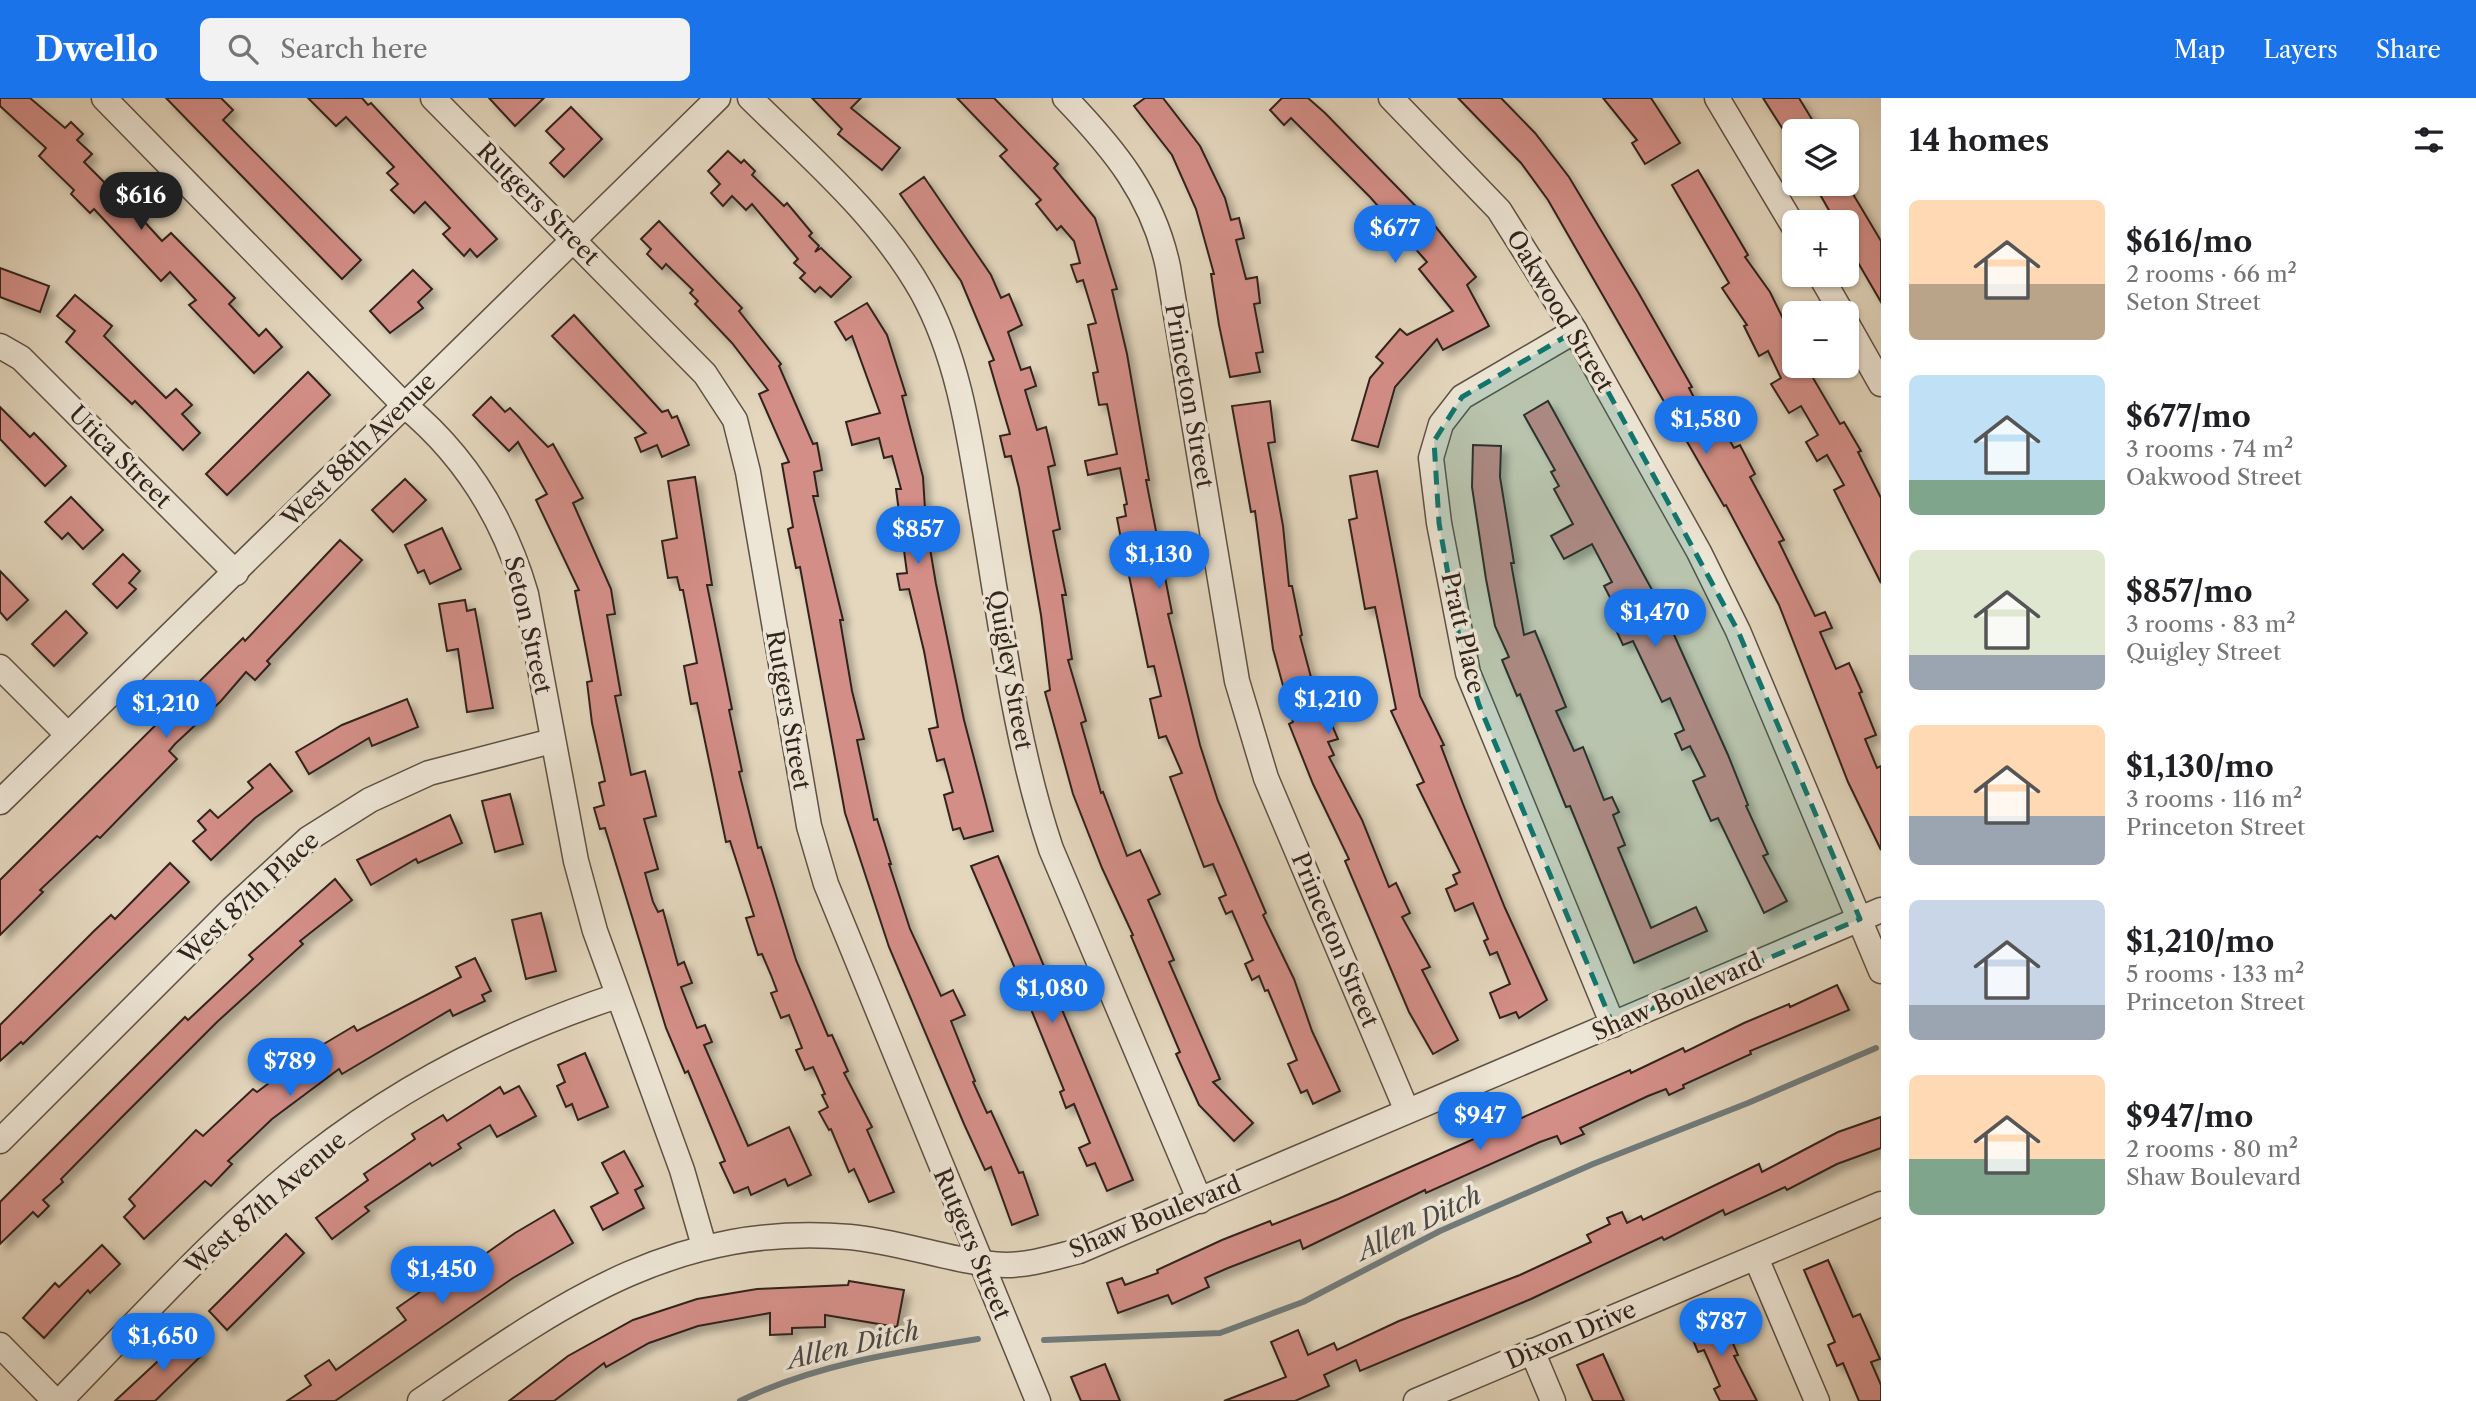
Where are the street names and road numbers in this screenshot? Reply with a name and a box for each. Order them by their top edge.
street label: Rutgers Street [471,136,606,271]
street label: Oakwood Street [1501,225,1620,397]
street label: Princeton Street [1159,301,1220,491]
street label: West 88th Avenue [275,367,442,533]
street label: Utica Street [63,399,178,514]
street label: Seton Street [499,553,559,697]
street label: Pratt Place [1435,569,1492,696]
street label: Quigley Street [982,588,1039,753]
street label: Rutgers Street [760,628,817,793]
street label: West 87th Place [172,825,325,970]
street label: Princeton Street [1286,848,1386,1032]
street label: Shaw Boulevard [1587,946,1766,1047]
street label: West 87th Avenue [179,1125,352,1281]
street label: Rutgers Street [928,1164,1018,1324]
street label: Shaw Boulevard [1065,1169,1245,1264]
street label: Dixon Drive [1501,1294,1640,1375]

